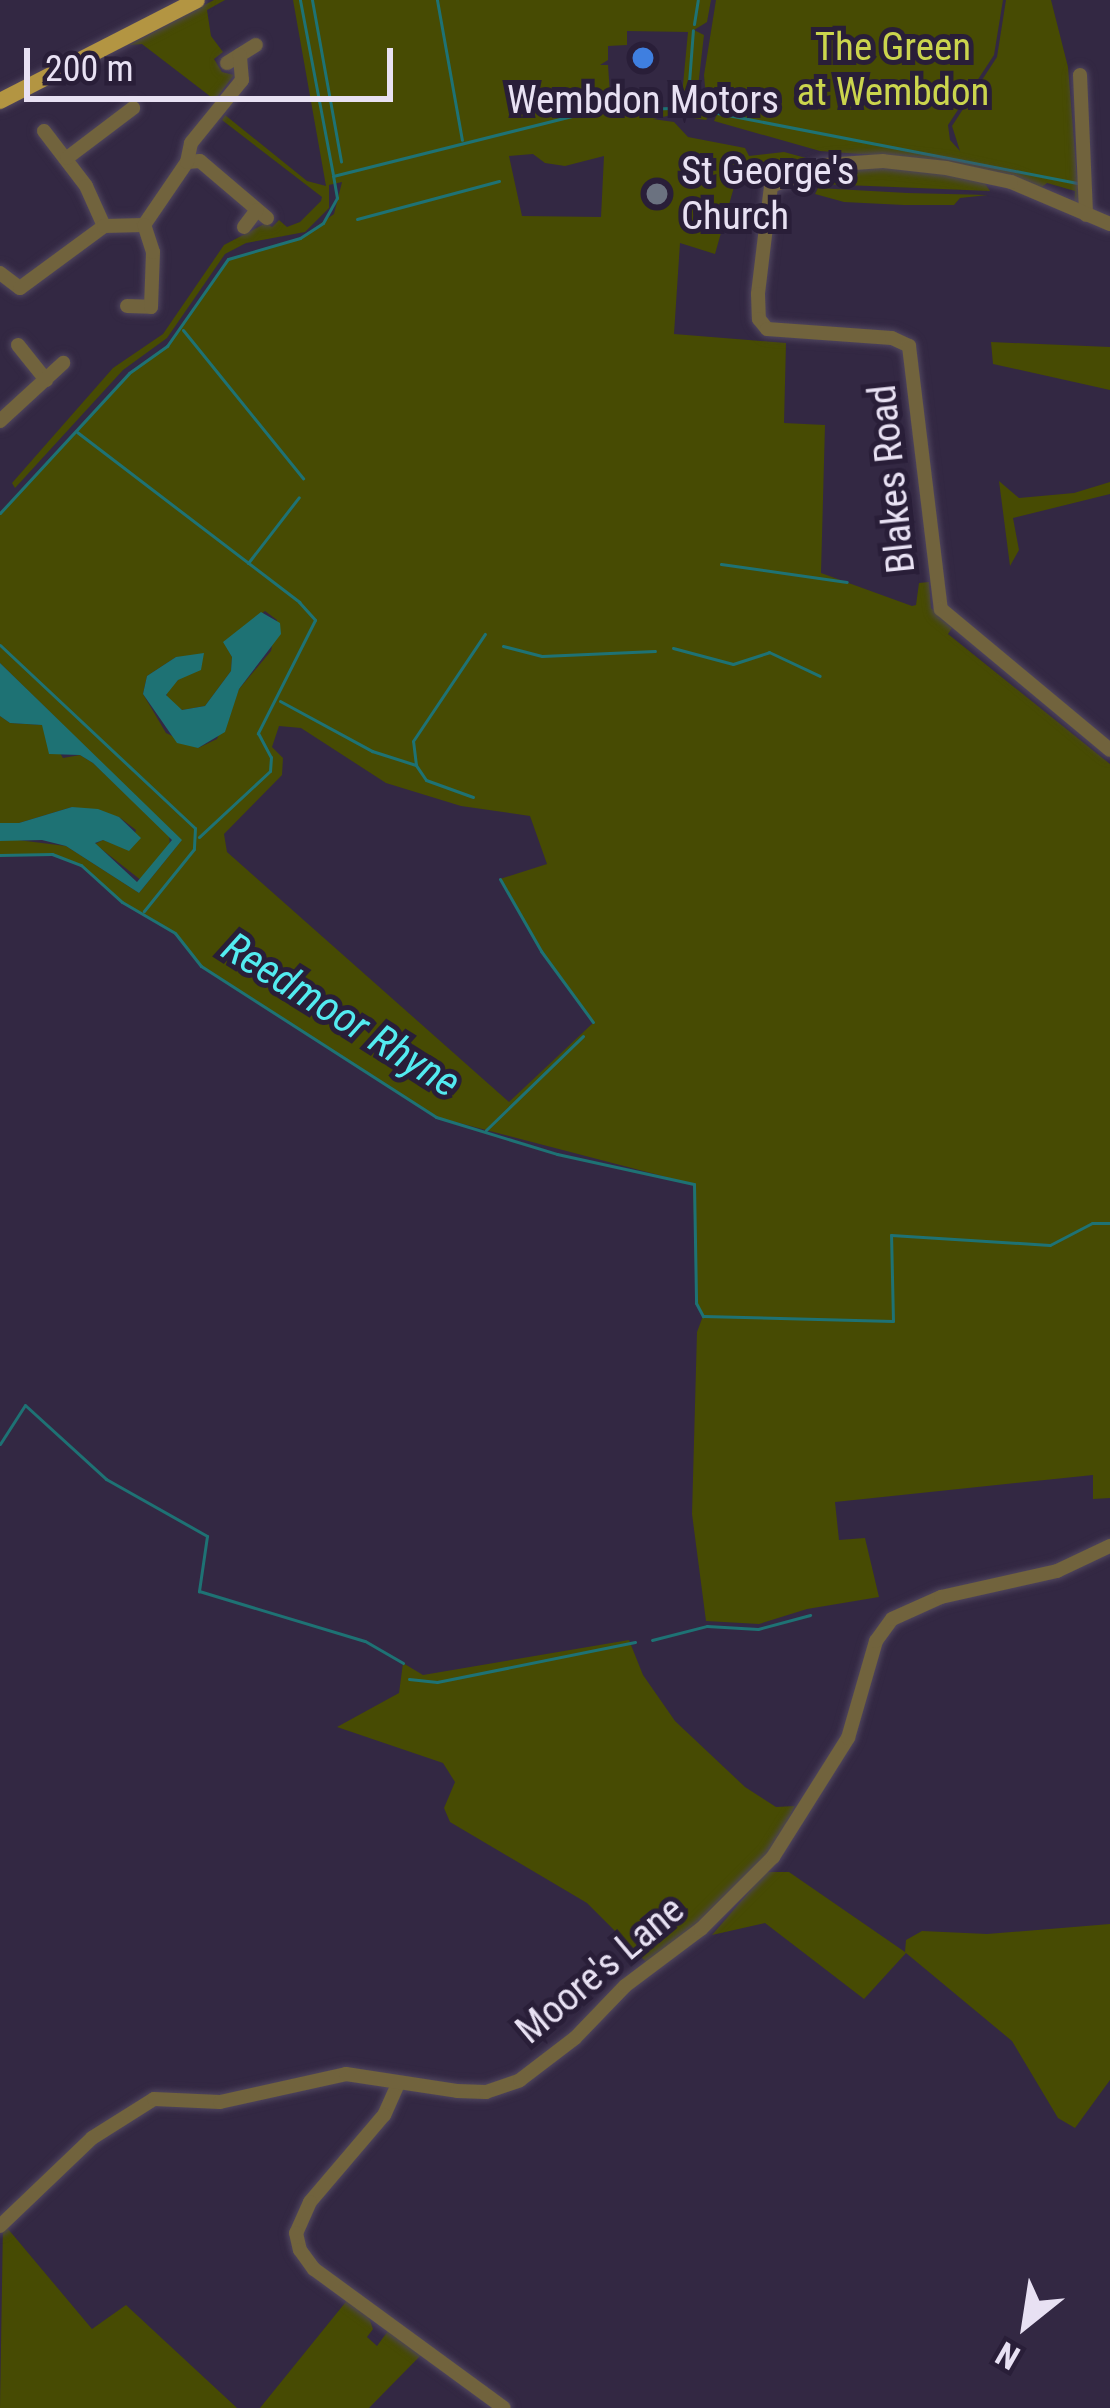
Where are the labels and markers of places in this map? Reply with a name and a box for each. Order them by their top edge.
marker: Wembdon Motors [630,45,656,71]
place label: Wembdon Motors [507,77,779,123]
place label: St George's Church [681,149,854,240]
marker: St George's Church [644,181,670,207]

